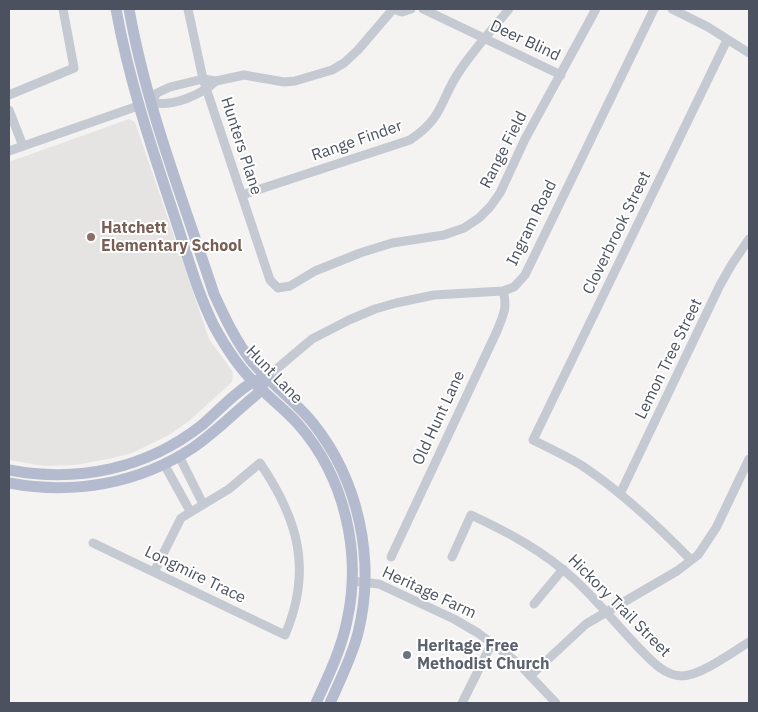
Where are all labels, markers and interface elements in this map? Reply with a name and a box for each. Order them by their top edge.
street label: Deer Blind [487,16,563,66]
street label: Hunters Plane [216,95,266,197]
street label: Range Field [476,108,532,192]
street label: Range Finder [309,117,405,165]
street label: Cloverbrook Street [579,168,655,298]
street label: Ingram Road [503,177,561,269]
place label: Hatchett Elementary School [101,218,242,256]
marker: Hatchett Elementary School [85,231,97,243]
street label: Lemon Tree Street [631,296,707,422]
street label: Hunt Lane [242,342,306,408]
street label: Old Hunt Lane [409,368,469,468]
street label: Longmire Trace [141,542,249,608]
street label: Hickory Trail Street [564,551,674,661]
street label: Heritage Farm [379,563,479,623]
place label: Heritage Free Methodist Church [417,636,550,674]
marker: Heritage Free Methodist Church [401,649,413,661]

